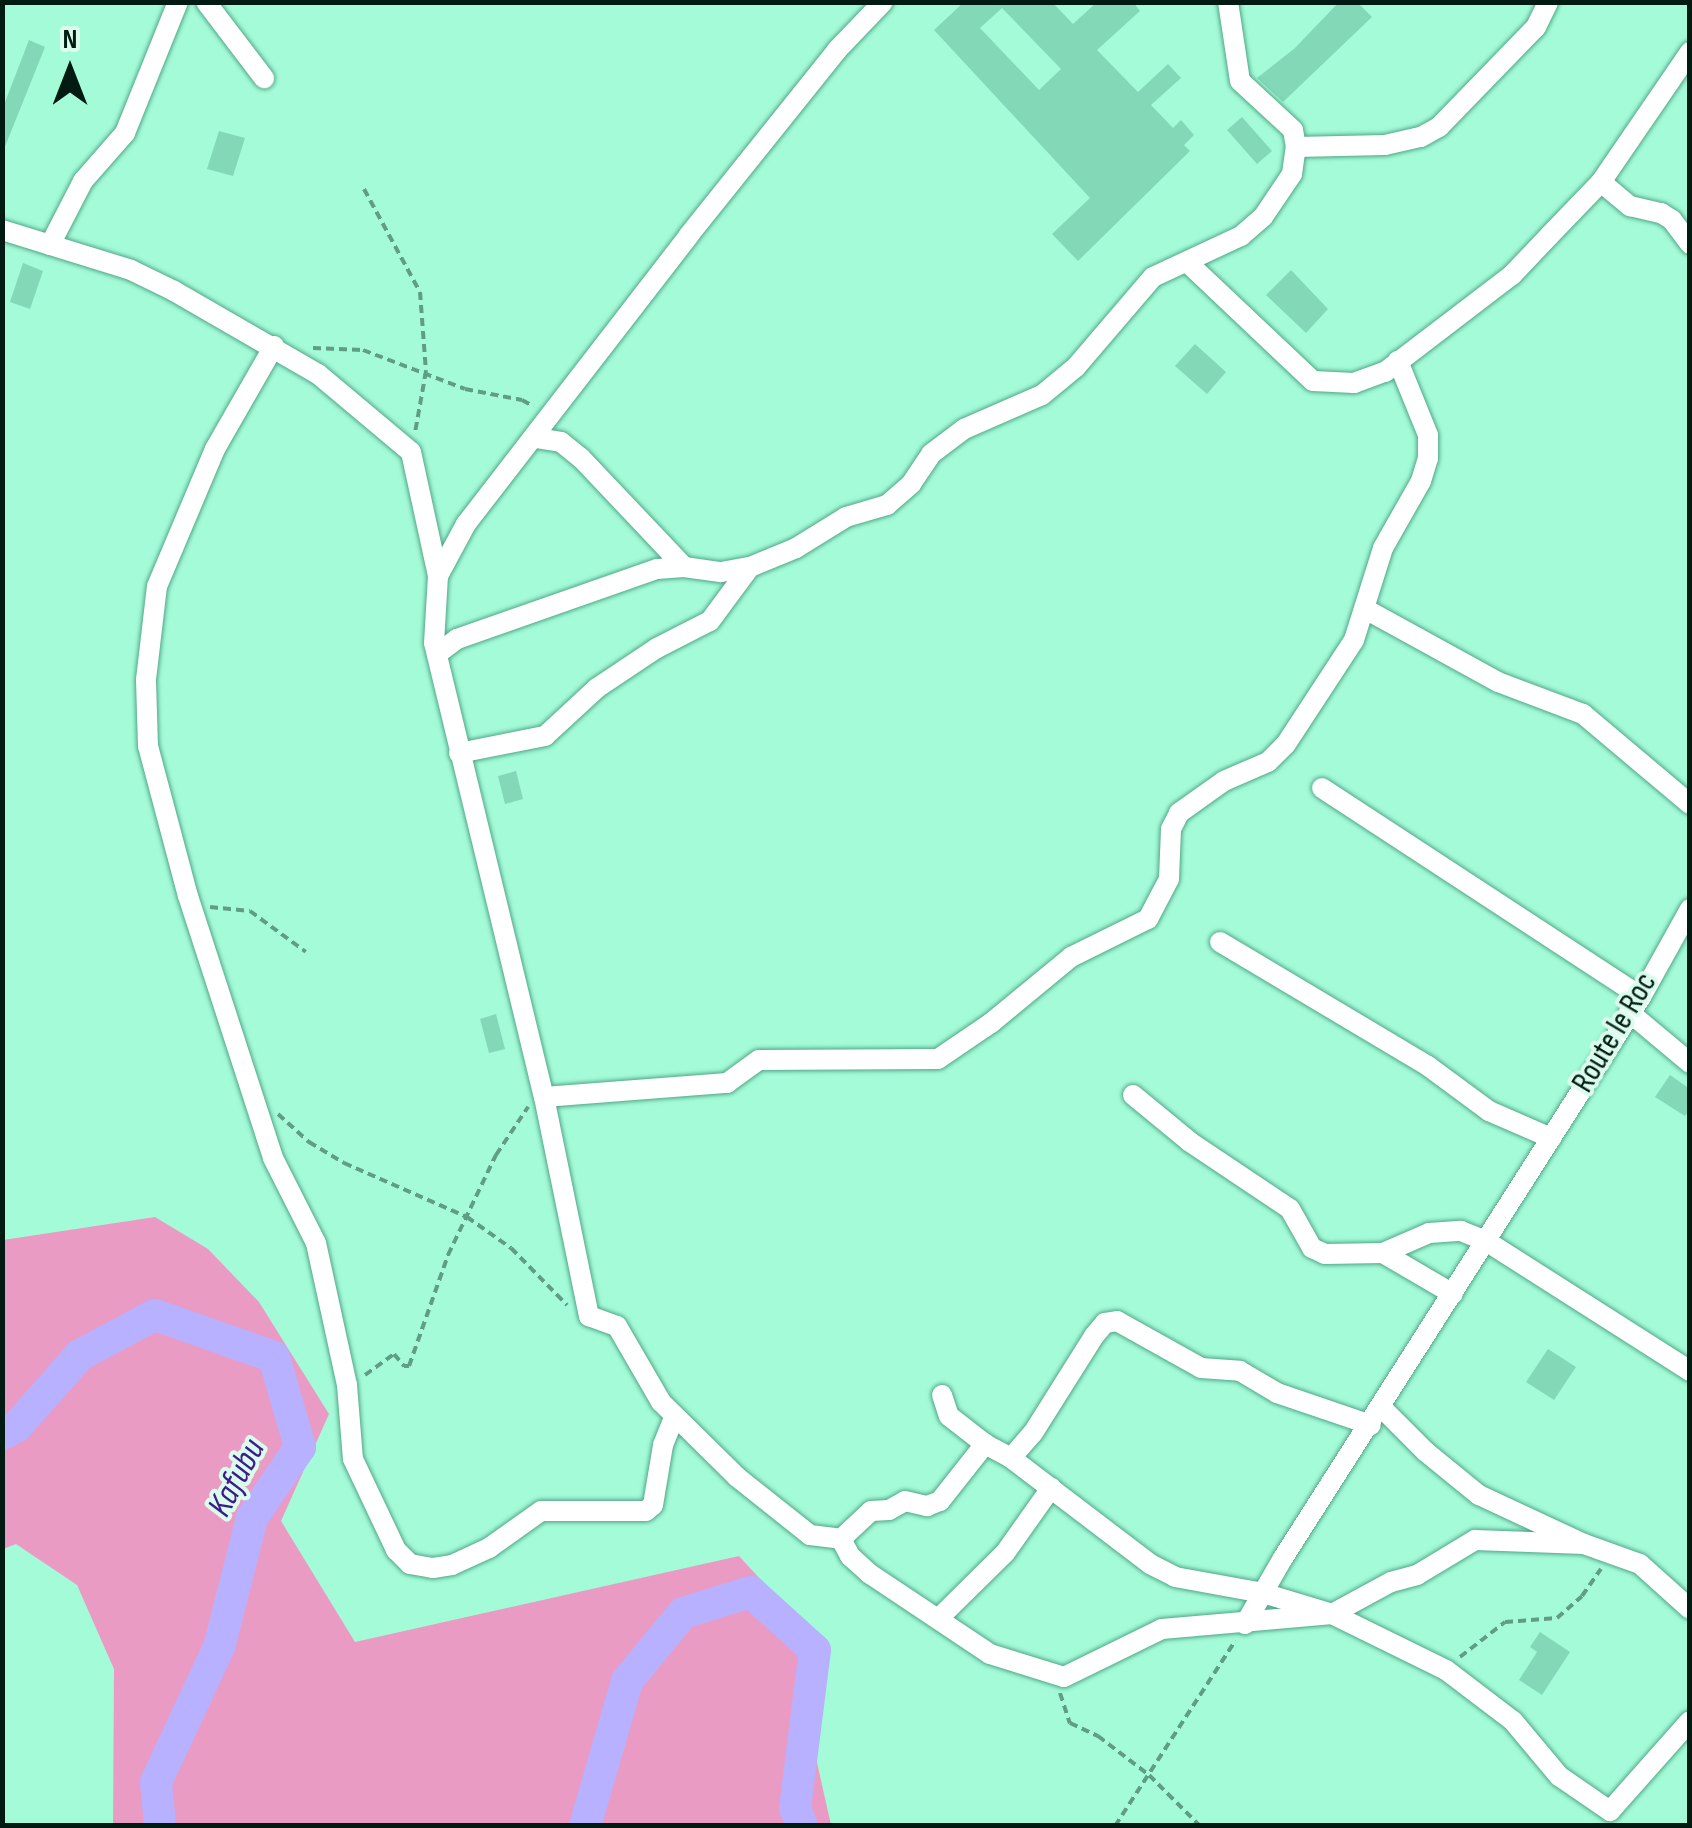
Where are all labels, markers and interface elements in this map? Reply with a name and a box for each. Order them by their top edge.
north arrow [20,20,120,120]
text: N [63,23,77,56]
street label: Route le Roc [1564,966,1666,1100]
water label: Kafubu [199,1432,275,1524]

